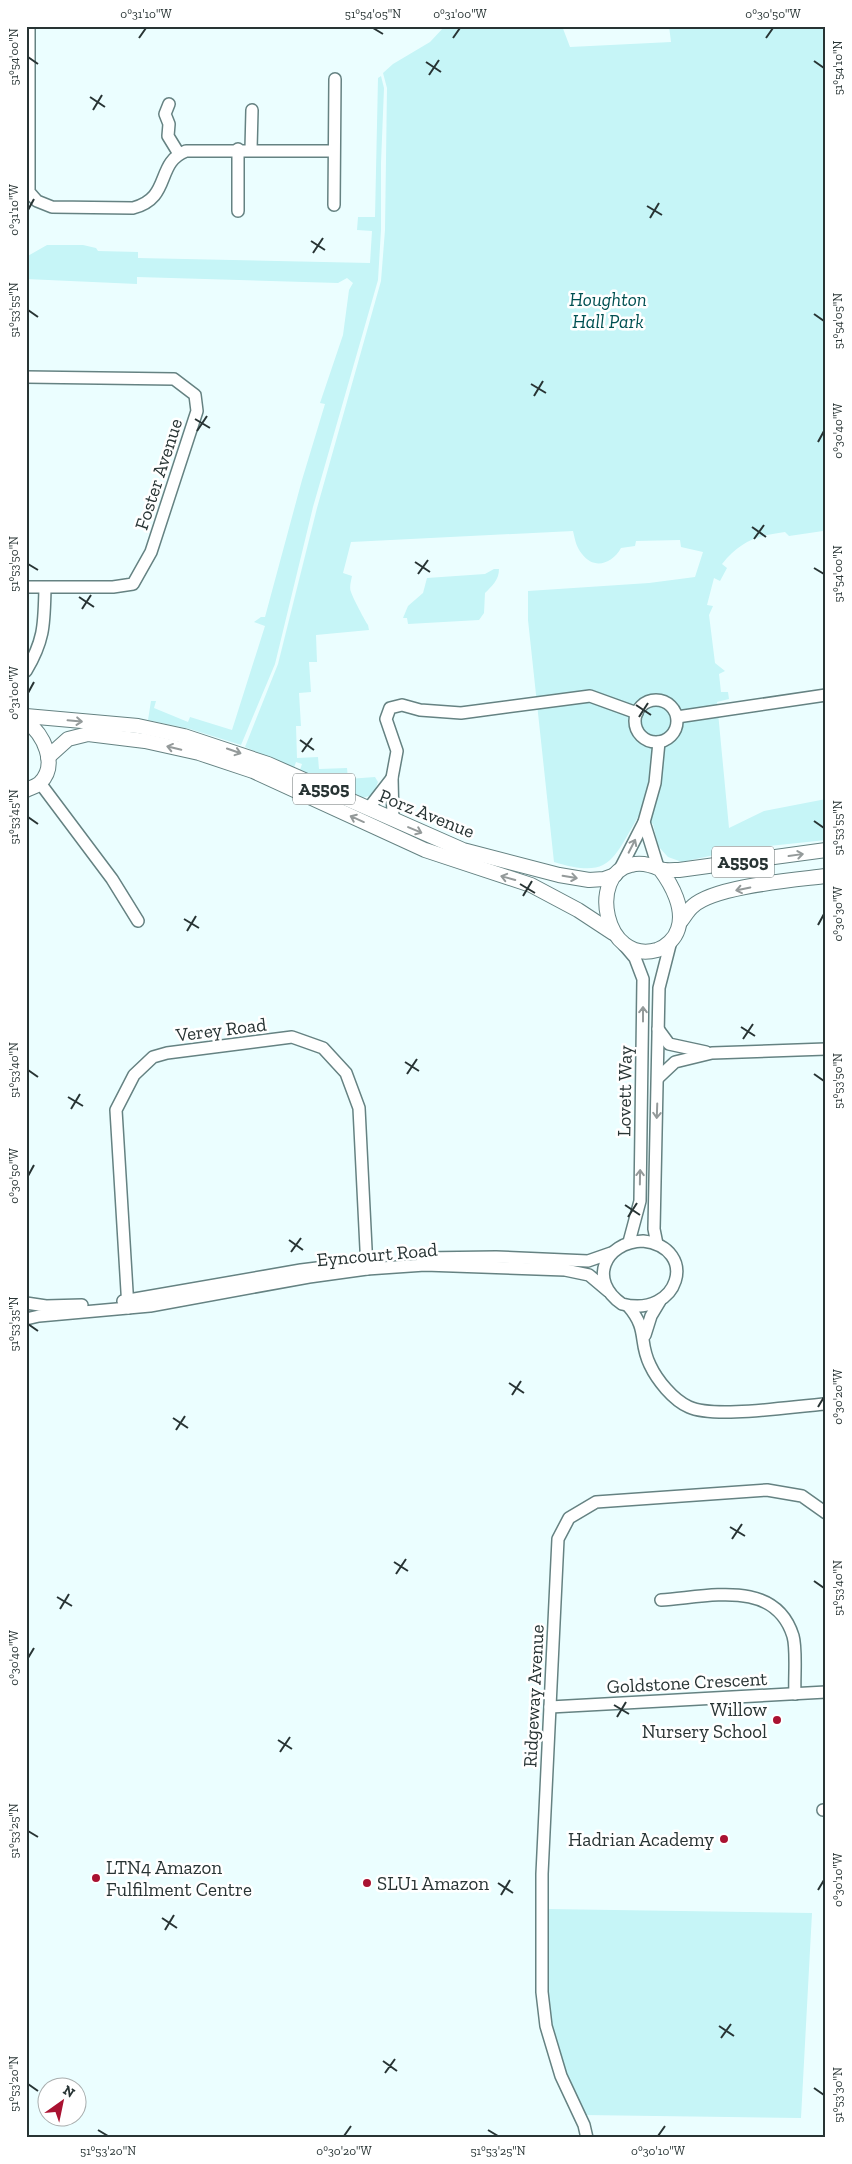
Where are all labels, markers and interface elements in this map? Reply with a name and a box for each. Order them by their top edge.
text: 0°31'10"W [120,7,172,21]
text: 51°54'05"N [345,7,401,21]
text: 0°31'00"W [433,7,488,21]
text: 0°30'50"W [745,7,802,21]
text: 51°54'00"N [7,28,21,86]
text: 51°54'10"N [831,40,845,95]
text: 0°31'10"W [7,184,21,236]
text: 51°53'55"N [7,282,21,338]
park label: Houghton Hall Park [569,288,647,333]
text: 51°54'05"N [831,293,845,349]
text: 0°30'40"W [831,403,845,459]
street label: Foster Avenue [130,415,187,533]
text: 51°53'50"N [7,536,21,592]
text: 51°54'00"N [831,545,845,603]
text: 0°31'00"W [7,665,21,720]
one-way arrow [66,716,82,725]
one-way arrow [166,743,182,752]
one-way arrow [225,747,241,756]
road number: A5505 [293,774,355,804]
street label: Porz Avenue [376,784,478,843]
text: 51°53'45"N [7,789,21,845]
text: 51°53'55"N [831,800,845,856]
one-way arrow [350,814,365,824]
one-way arrow [407,825,422,835]
one-way arrow [628,839,637,854]
road number: A5505 [712,846,774,878]
one-way arrow [787,849,803,859]
one-way arrow [501,872,517,882]
one-way arrow [561,872,577,882]
one-way arrow [735,885,751,894]
text: 0°30'30"W [831,886,845,942]
one-way arrow [638,1007,648,1023]
street label: Verey Road [174,1012,268,1047]
text: 51°53'40"N [7,1042,21,1098]
street label: Lovett Way [612,1045,637,1137]
text: 51°53'50"N [831,1053,845,1109]
one-way arrow [652,1102,662,1119]
text: 0°30'50"W [7,1147,21,1204]
one-way arrow [635,1169,645,1186]
street label: Eyncourt Road [316,1238,439,1271]
text: 51°53'35"N [7,1296,21,1351]
text: 0°30'20"W [831,1368,845,1425]
text: 51°53'40"N [831,1560,845,1616]
street label: Ridgeway Avenue [518,1624,549,1768]
text: 0°30'40"W [7,1630,21,1686]
street label: Goldstone Crescent [606,1667,768,1698]
place label: Willow Nursery School [642,1698,767,1743]
marker: Willow Nursery School [771,1714,783,1726]
text: 51°53'25"N [7,1803,21,1859]
place label: Hadrian Academy [568,1828,714,1851]
marker: Hadrian Academy [718,1833,730,1845]
text: 0°30'10"W [831,1852,845,1907]
place label: LTN4 Amazon Fulfilment Centre [106,1856,252,1901]
marker: LTN4 Amazon Fulfilment Centre [90,1872,102,1884]
place label: SLU1 Amazon [377,1872,489,1895]
marker: SLU1 Amazon [361,1877,373,1889]
text: 51°53'20"N [7,2056,21,2112]
text: 51°53'30"N [831,2067,845,2123]
north arrow [38,2076,88,2126]
text: N [60,2081,78,2102]
text: 51°53'20"N [80,2144,136,2158]
text: 0°30'20"W [316,2144,373,2158]
text: 51°53'25"N [470,2144,526,2158]
text: 0°30'10"W [631,2144,686,2158]

